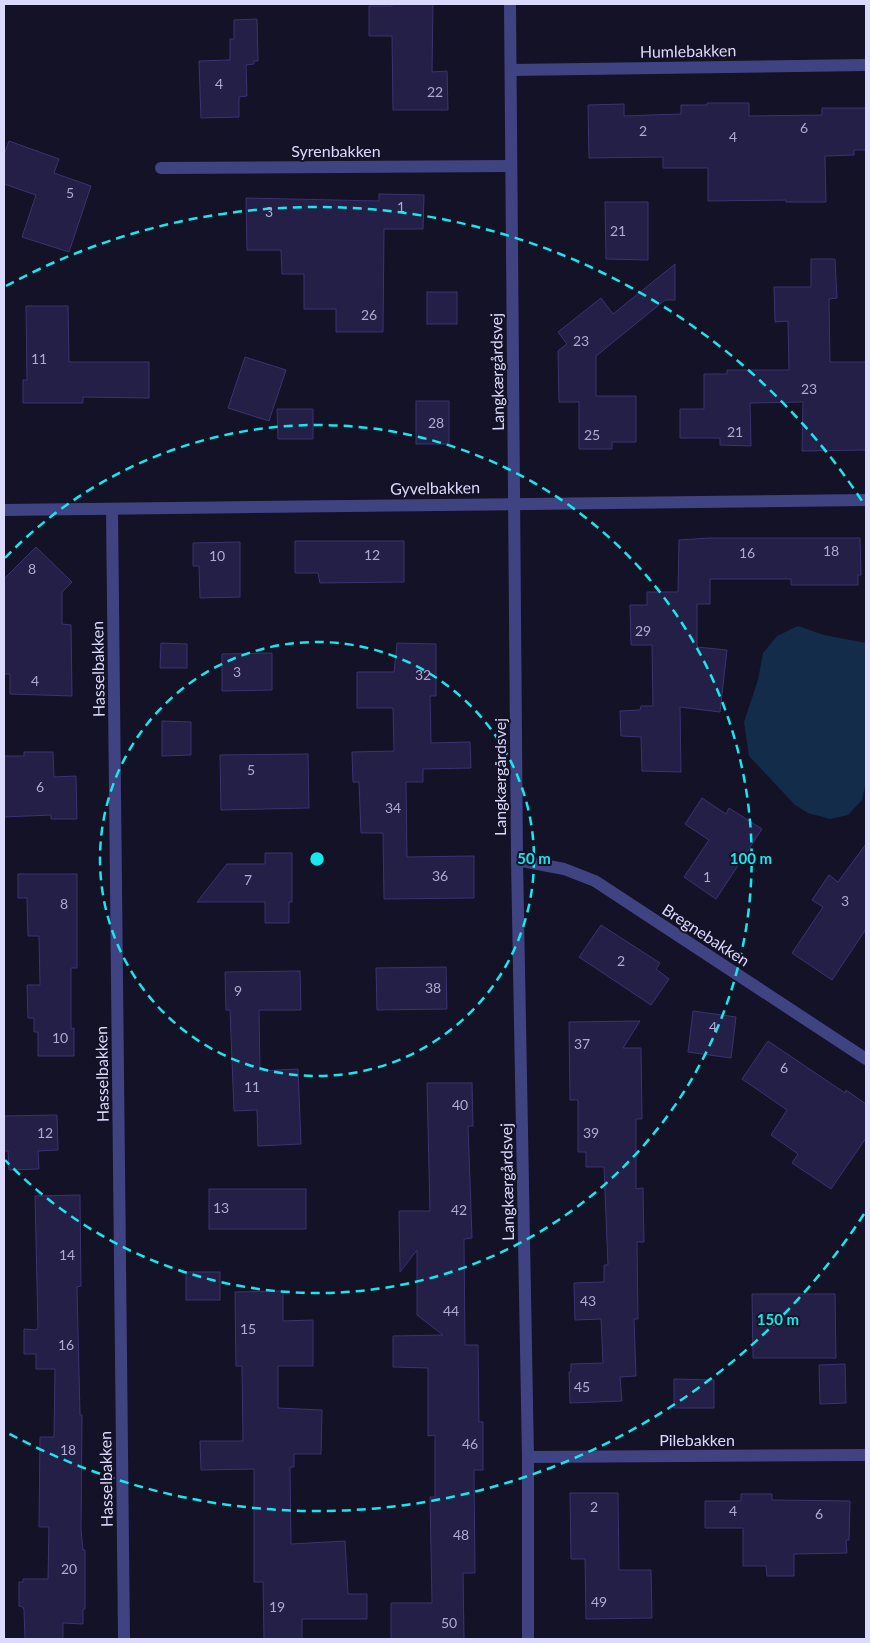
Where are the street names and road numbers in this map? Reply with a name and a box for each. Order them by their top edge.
street label: Humlebakken [640,40,736,61]
street label: Syrenbakken [291,141,381,160]
street label: Langkærgårdsvej [486,313,507,431]
street label: Gyvelbakken [390,477,480,498]
street label: Hasselbakken [87,621,108,717]
street label: Langkærgårdsvej [490,718,509,836]
street label: Bregnebakken [659,899,753,970]
street label: Hasselbakken [91,1026,112,1122]
street label: Langkærgårdsvej [496,1123,517,1241]
street label: Pilebakken [659,1430,735,1449]
street label: Hasselbakken [95,1431,116,1527]

